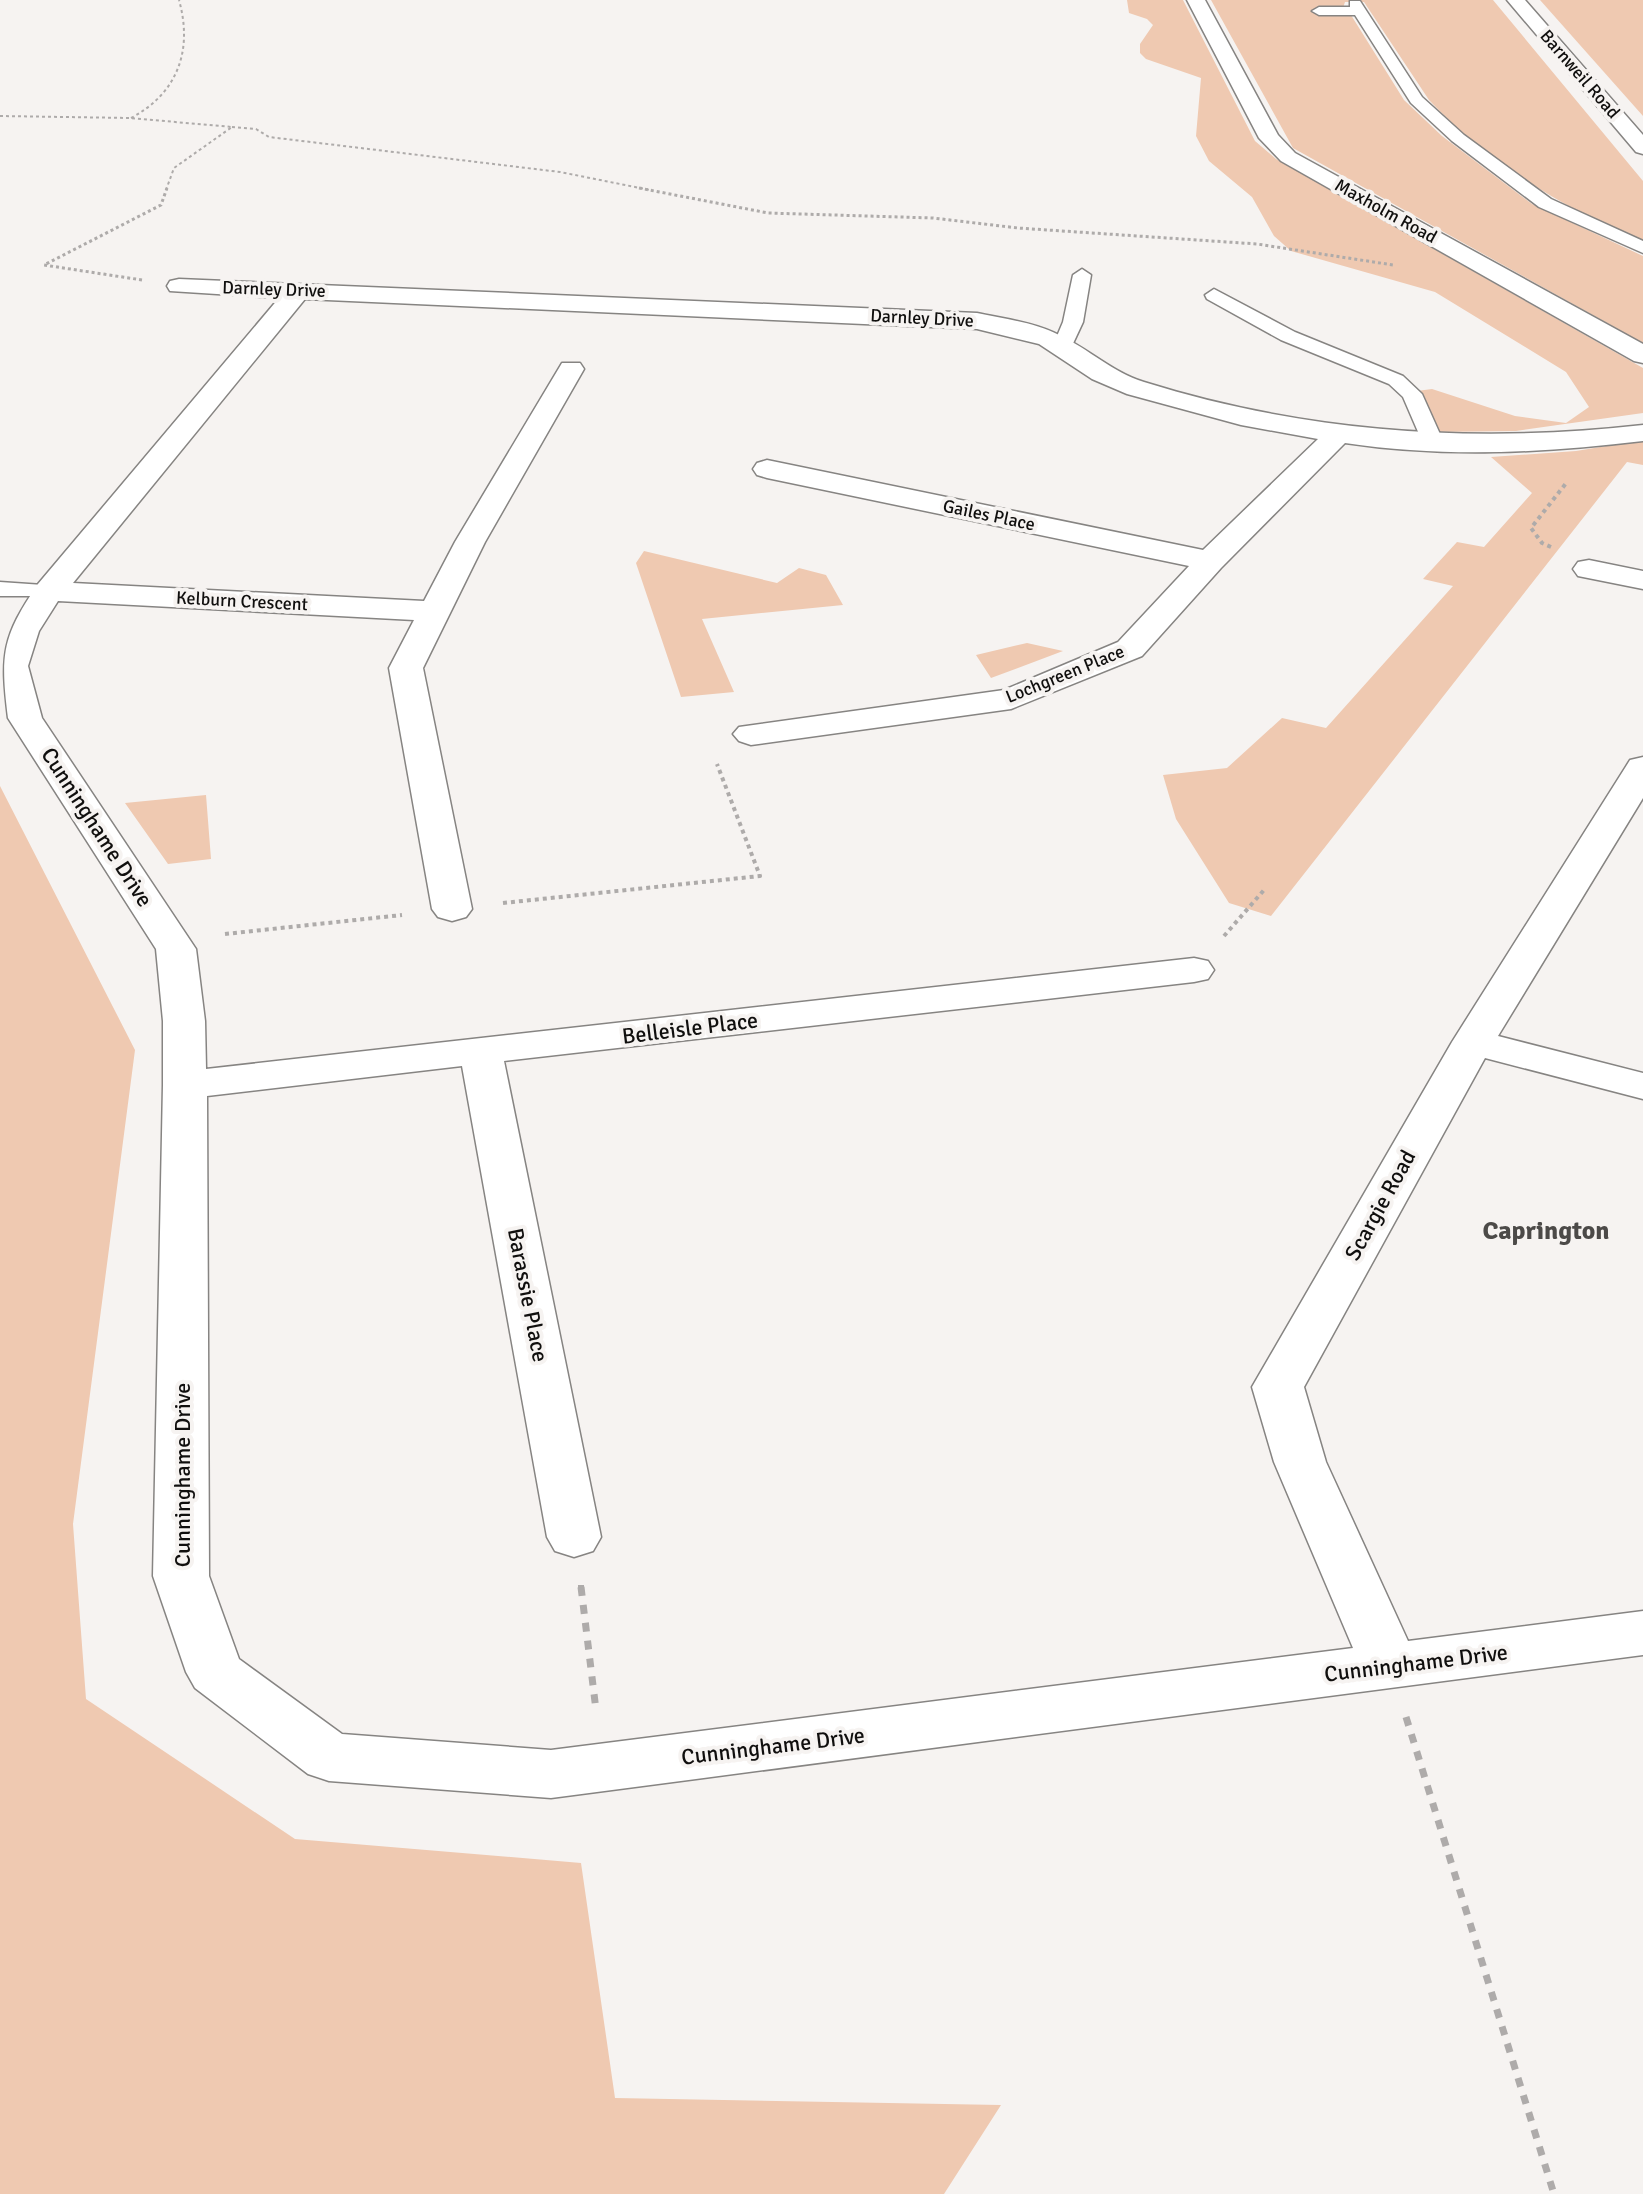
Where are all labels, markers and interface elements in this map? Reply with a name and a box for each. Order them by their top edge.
street label: Barnweil Road [1535,25,1625,123]
street label: Maxholm Road [1331,174,1441,248]
street label: Darnley Drive [222,276,326,302]
street label: Darnley Drive [870,304,974,332]
street label: Gailes Place [941,495,1037,535]
street label: Kelburn Crescent [175,587,309,615]
street label: Lochgreen Place [1002,640,1128,708]
street label: Cunninghame Drive [35,742,159,912]
street label: Belleisle Place [620,1006,760,1050]
street label: Scargie Road [1339,1145,1421,1265]
district label: Caprington [1482,1215,1610,1247]
street label: Barassie Place [502,1226,554,1364]
street label: Cunninghame Drive [169,1383,196,1567]
street label: Cunninghame Drive [1323,1638,1509,1688]
street label: Cunninghame Drive [680,1721,866,1771]

